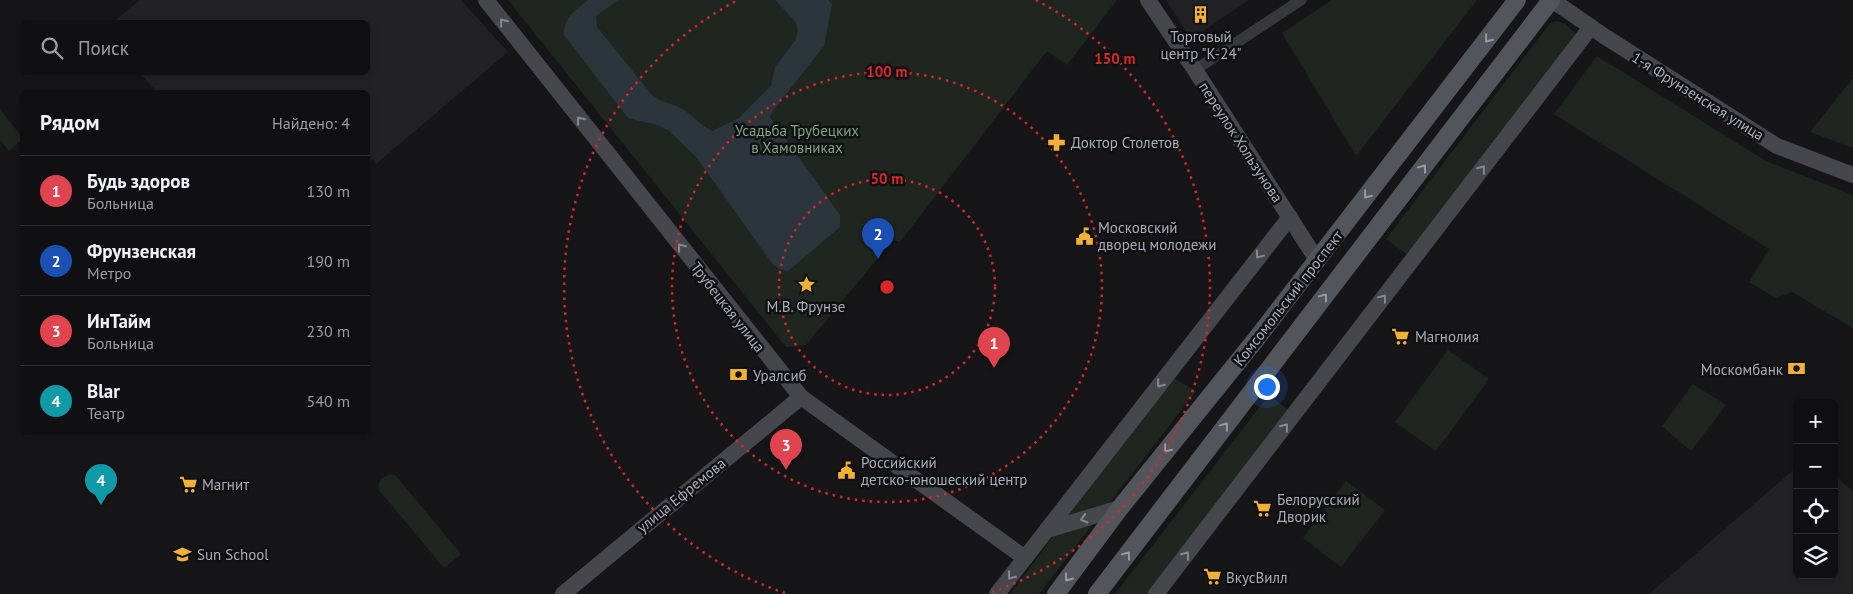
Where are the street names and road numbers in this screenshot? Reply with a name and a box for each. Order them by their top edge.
street label: 1-я Фрунзенская улица [1628,48,1768,144]
street label: переулок Хользунова [1195,78,1287,206]
street label: Комсомольский проспект [1229,227,1347,369]
street label: Трубецкая улица [687,258,769,356]
street label: улица Ефремова [633,453,729,537]

